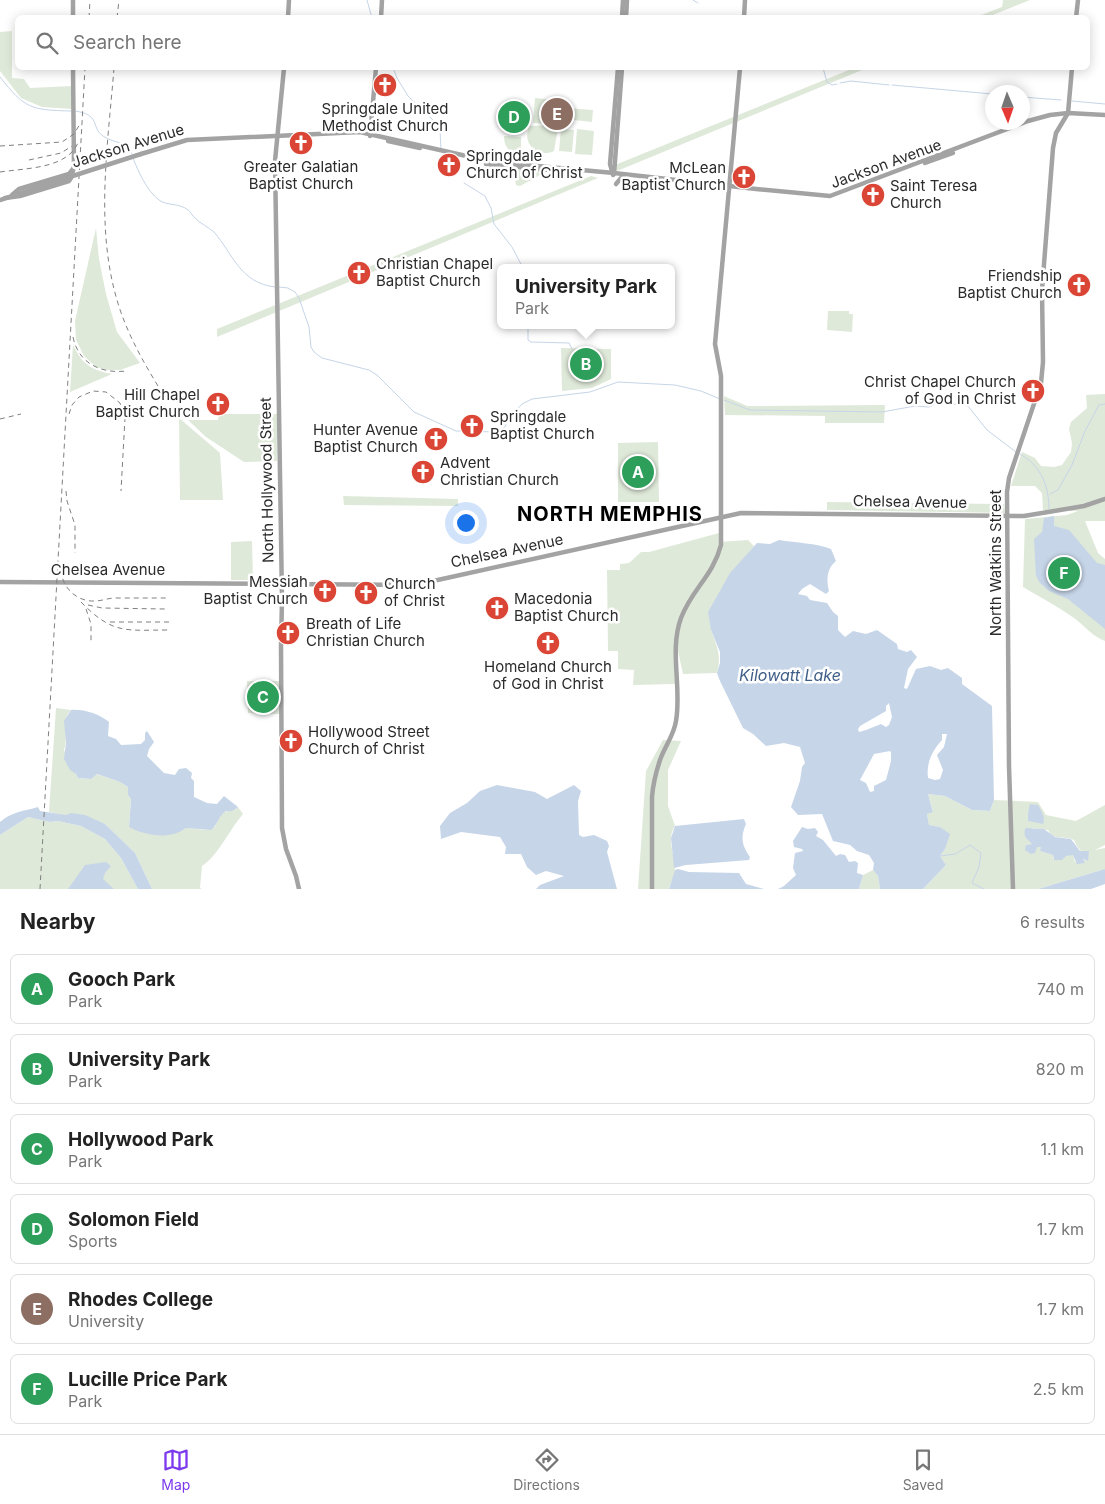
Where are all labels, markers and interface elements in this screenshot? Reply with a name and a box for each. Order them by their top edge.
search box [15,15,1090,70]
icon: search [33,29,61,57]
text: Search here [73,31,182,54]
church icon: Springdale United Methodist Church [372,72,398,98]
north arrow [985,85,1030,130]
pin: E [541,95,573,133]
pin: D [498,98,530,136]
place label: Springdale United Methodist Church [322,99,448,135]
street label: Jackson Avenue [69,119,186,172]
church icon: Greater Galatian Baptist Church [288,130,314,156]
street label: Jackson Avenue [828,135,944,192]
place label: Springdale Church of Christ [466,146,583,182]
church icon: Springdale Church of Christ [436,152,462,178]
place label: Greater Galatian Baptist Church [244,157,358,193]
place label: McLean Baptist Church [621,158,726,194]
church icon: McLean Baptist Church [731,164,757,190]
place label: Saint Teresa Church [890,176,977,212]
church icon: Saint Teresa Church [860,182,886,208]
place label: Christian Chapel Baptist Church [376,254,493,290]
church icon: Christian Chapel Baptist Church [346,260,372,286]
popup [497,264,675,329]
place label: Friendship Baptist Church [957,266,1062,302]
church icon: Friendship Baptist Church [1066,272,1092,298]
text: University Park [515,275,657,298]
text: Park [515,298,549,318]
pin: B [570,345,602,383]
place label: Christ Chapel Church of God in Christ [864,372,1016,408]
church icon: Christ Chapel Church of God in Christ [1020,378,1046,404]
place label: Hill Chapel Baptist Church [95,385,200,421]
church icon: Hill Chapel Baptist Church [205,391,231,417]
street label: North Hollywood Street [256,397,277,563]
place label: Springdale Baptist Church [490,407,595,443]
church icon: Springdale Baptist Church [459,413,485,439]
place label: Hunter Avenue Baptist Church [313,420,418,456]
church icon: Hunter Avenue Baptist Church [423,426,449,452]
place label: Advent Christian Church [440,453,559,489]
pin: A [622,453,654,491]
church icon: Advent Christian Church [410,459,436,485]
street label: North Watkins Street [986,490,1005,636]
street label: Chelsea Avenue [853,491,967,512]
district label: NORTH MEMPHIS [517,502,703,526]
your location [453,510,479,536]
street label: Chelsea Avenue [449,529,565,572]
pin: F [1048,554,1080,592]
street label: Chelsea Avenue [51,560,165,579]
place label: Messiah Baptist Church [203,572,308,608]
place label: Church of Christ [384,574,445,610]
church icon: Messiah Baptist Church [312,578,338,604]
church icon: Church of Christ [353,580,379,606]
place label: Macedonia Baptist Church [514,589,619,625]
church icon: Macedonia Baptist Church [484,595,510,621]
place label: Breath of Life Christian Church [306,614,425,650]
church icon: Breath of Life Christian Church [275,620,301,646]
church icon: Homeland Church of God in Christ [535,630,561,656]
place label: Homeland Church of God in Christ [484,657,612,693]
water label: Kilowatt Lake [739,665,841,685]
pin: C [247,678,279,716]
place label: Hollywood Street Church of Christ [308,722,430,758]
church icon: Hollywood Street Church of Christ [278,728,304,754]
text: Nearby [20,909,95,934]
text: 6 results [1020,912,1085,932]
text: Gooch Park [68,968,175,991]
text: A [31,979,43,999]
text: 740 m [1037,979,1084,999]
text: Park [68,991,102,1011]
text: University Park [68,1048,210,1071]
text: B [32,1059,42,1079]
text: 820 m [1036,1059,1084,1079]
text: Park [68,1071,102,1091]
text: Hollywood Park [68,1128,214,1151]
text: C [31,1139,43,1159]
text: 1.1 km [1040,1139,1084,1159]
text: Park [68,1151,102,1171]
text: Solomon Field [68,1208,199,1231]
text: D [31,1219,43,1239]
text: 1.7 km [1037,1219,1084,1239]
text: Sports [68,1231,117,1251]
text: Rhodes College [68,1288,213,1311]
text: E [32,1299,42,1319]
text: 1.7 km [1037,1299,1084,1319]
text: University [68,1311,144,1331]
text: Lucille Price Park [68,1368,228,1391]
text: F [32,1379,42,1399]
text: 2.5 km [1033,1379,1084,1399]
text: Park [68,1391,102,1411]
tab: Map [161,1446,190,1493]
tab: Directions [513,1446,580,1493]
tab: Saved [903,1446,944,1493]

